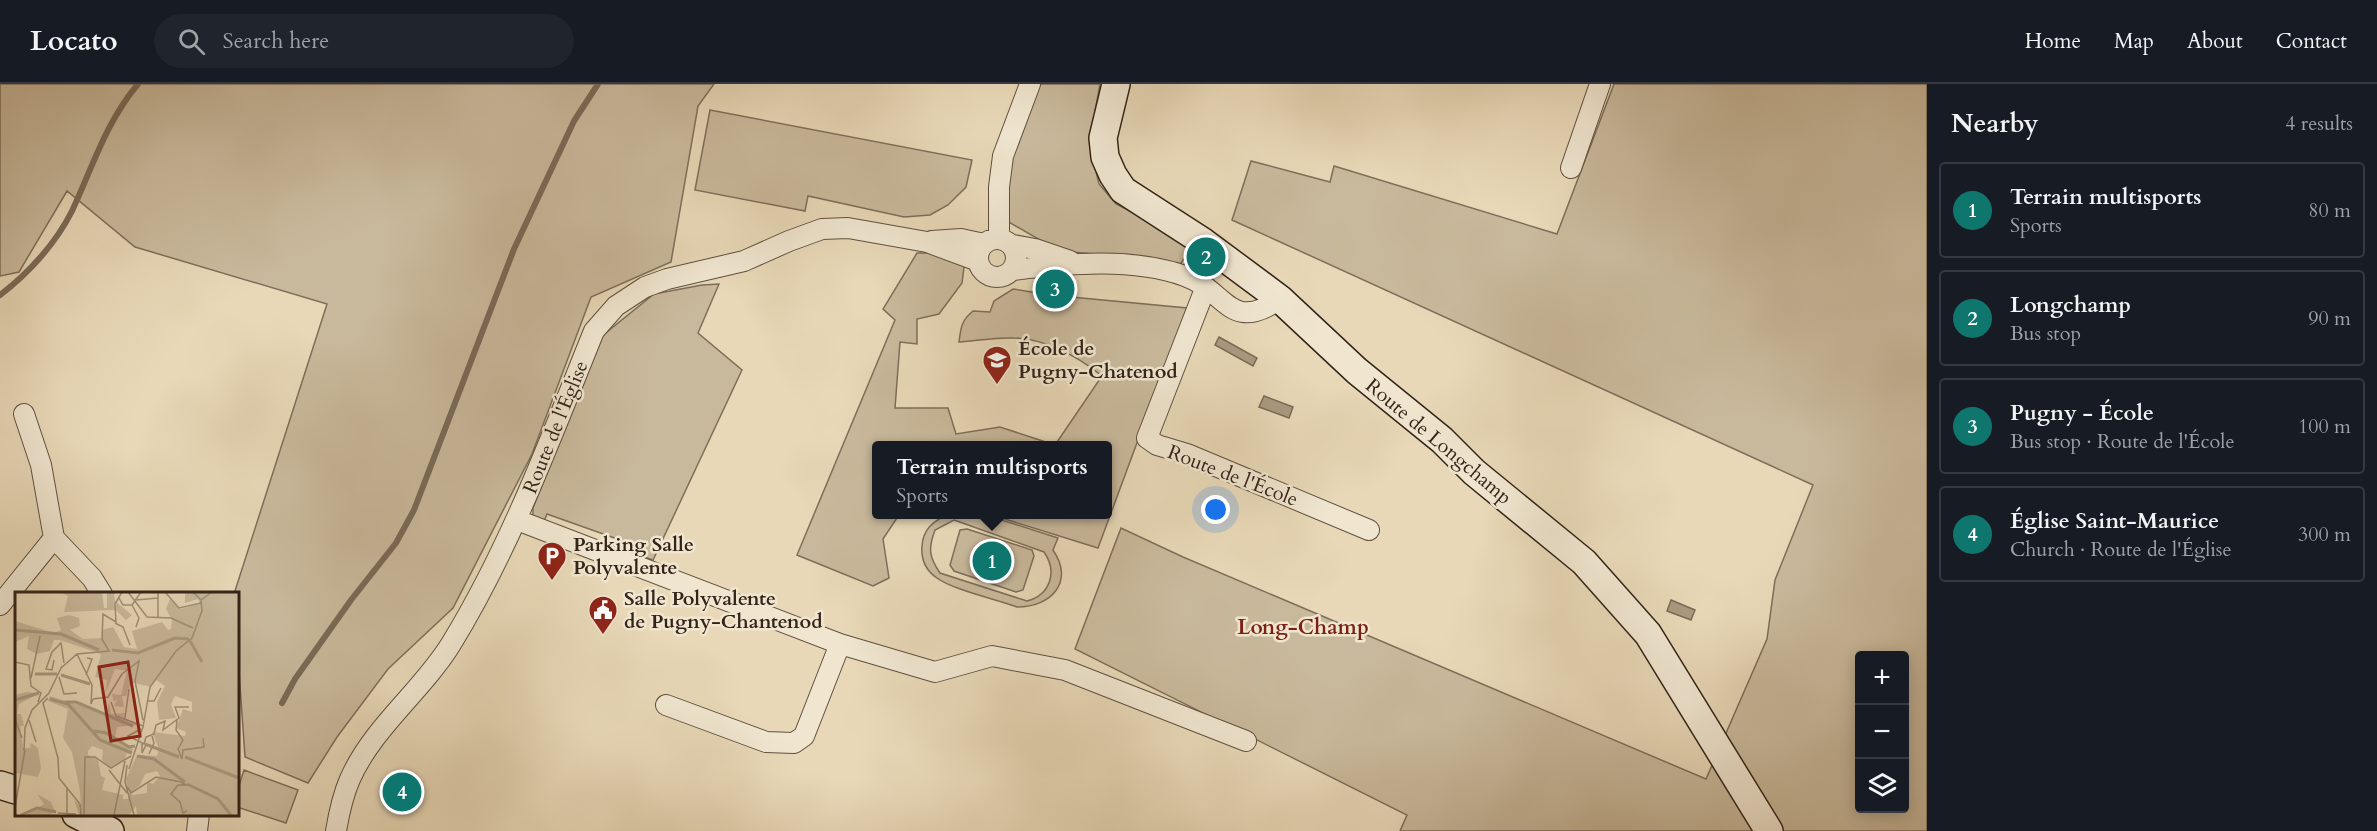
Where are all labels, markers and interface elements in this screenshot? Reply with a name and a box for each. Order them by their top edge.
search box [154,14,574,68]
text: Locato [30,22,118,60]
icon: search [175,25,208,58]
text: Search here [223,26,329,56]
text: Home [2025,27,2081,56]
text: Map [2114,27,2154,56]
text: About [2187,27,2243,56]
text: Contact [2276,27,2347,56]
text: Nearby [1951,106,2039,141]
text: 4 results [2285,110,2353,137]
text: Terrain multisports [2010,182,2201,212]
text: 1 [1967,197,1978,224]
text: 80 m [2308,197,2351,224]
text: Sports [2010,212,2062,239]
pin: 2 [1186,234,1226,279]
pin: 3 [1036,266,1074,312]
text: Longchamp [2010,290,2131,320]
text: 2 [1967,305,1978,332]
text: 90 m [2308,305,2351,332]
text: Bus stop [2010,320,2081,347]
place label: École de Pugny-Chatenod [1018,335,1178,385]
school or university icon: École de Pugny-Chatenod [981,344,1013,386]
street label: Route de l'Église [517,357,594,498]
street label: Route de Longchamp [1360,372,1518,511]
text: Pugny - École [2010,398,2154,428]
text: 3 [1967,413,1978,440]
text: 100 m [2298,413,2351,440]
text: Bus stop · Route de l'École [2010,428,2235,455]
street label: Route de l'École [1164,438,1302,513]
popup [872,441,1112,519]
text: Terrain multisports [896,452,1088,482]
text: Sports [896,482,948,509]
your location [1201,495,1230,524]
text: Église Saint-Maurice [2010,506,2219,536]
text: 4 [1967,521,1978,548]
text: 300 m [2298,521,2351,548]
place label: Parking Salle Polyvalente [573,531,694,581]
text: Church · Route de l'Église [2010,536,2232,563]
pin: 1 [972,538,1012,584]
parking icon: Parking Salle Polyvalente [536,540,568,582]
place label: Salle Polyvalente de Pugny-Chantenod [624,585,823,635]
inset map [15,592,238,816]
public building icon: Salle Polyvalente de Pugny-Chantenod [587,594,619,636]
district label: Long-Champ [1237,613,1369,642]
map controls [1855,651,1909,813]
button: + [1855,651,1909,705]
button: − [1855,705,1909,759]
button: layers [1855,759,1909,813]
pin: 4 [382,770,422,814]

